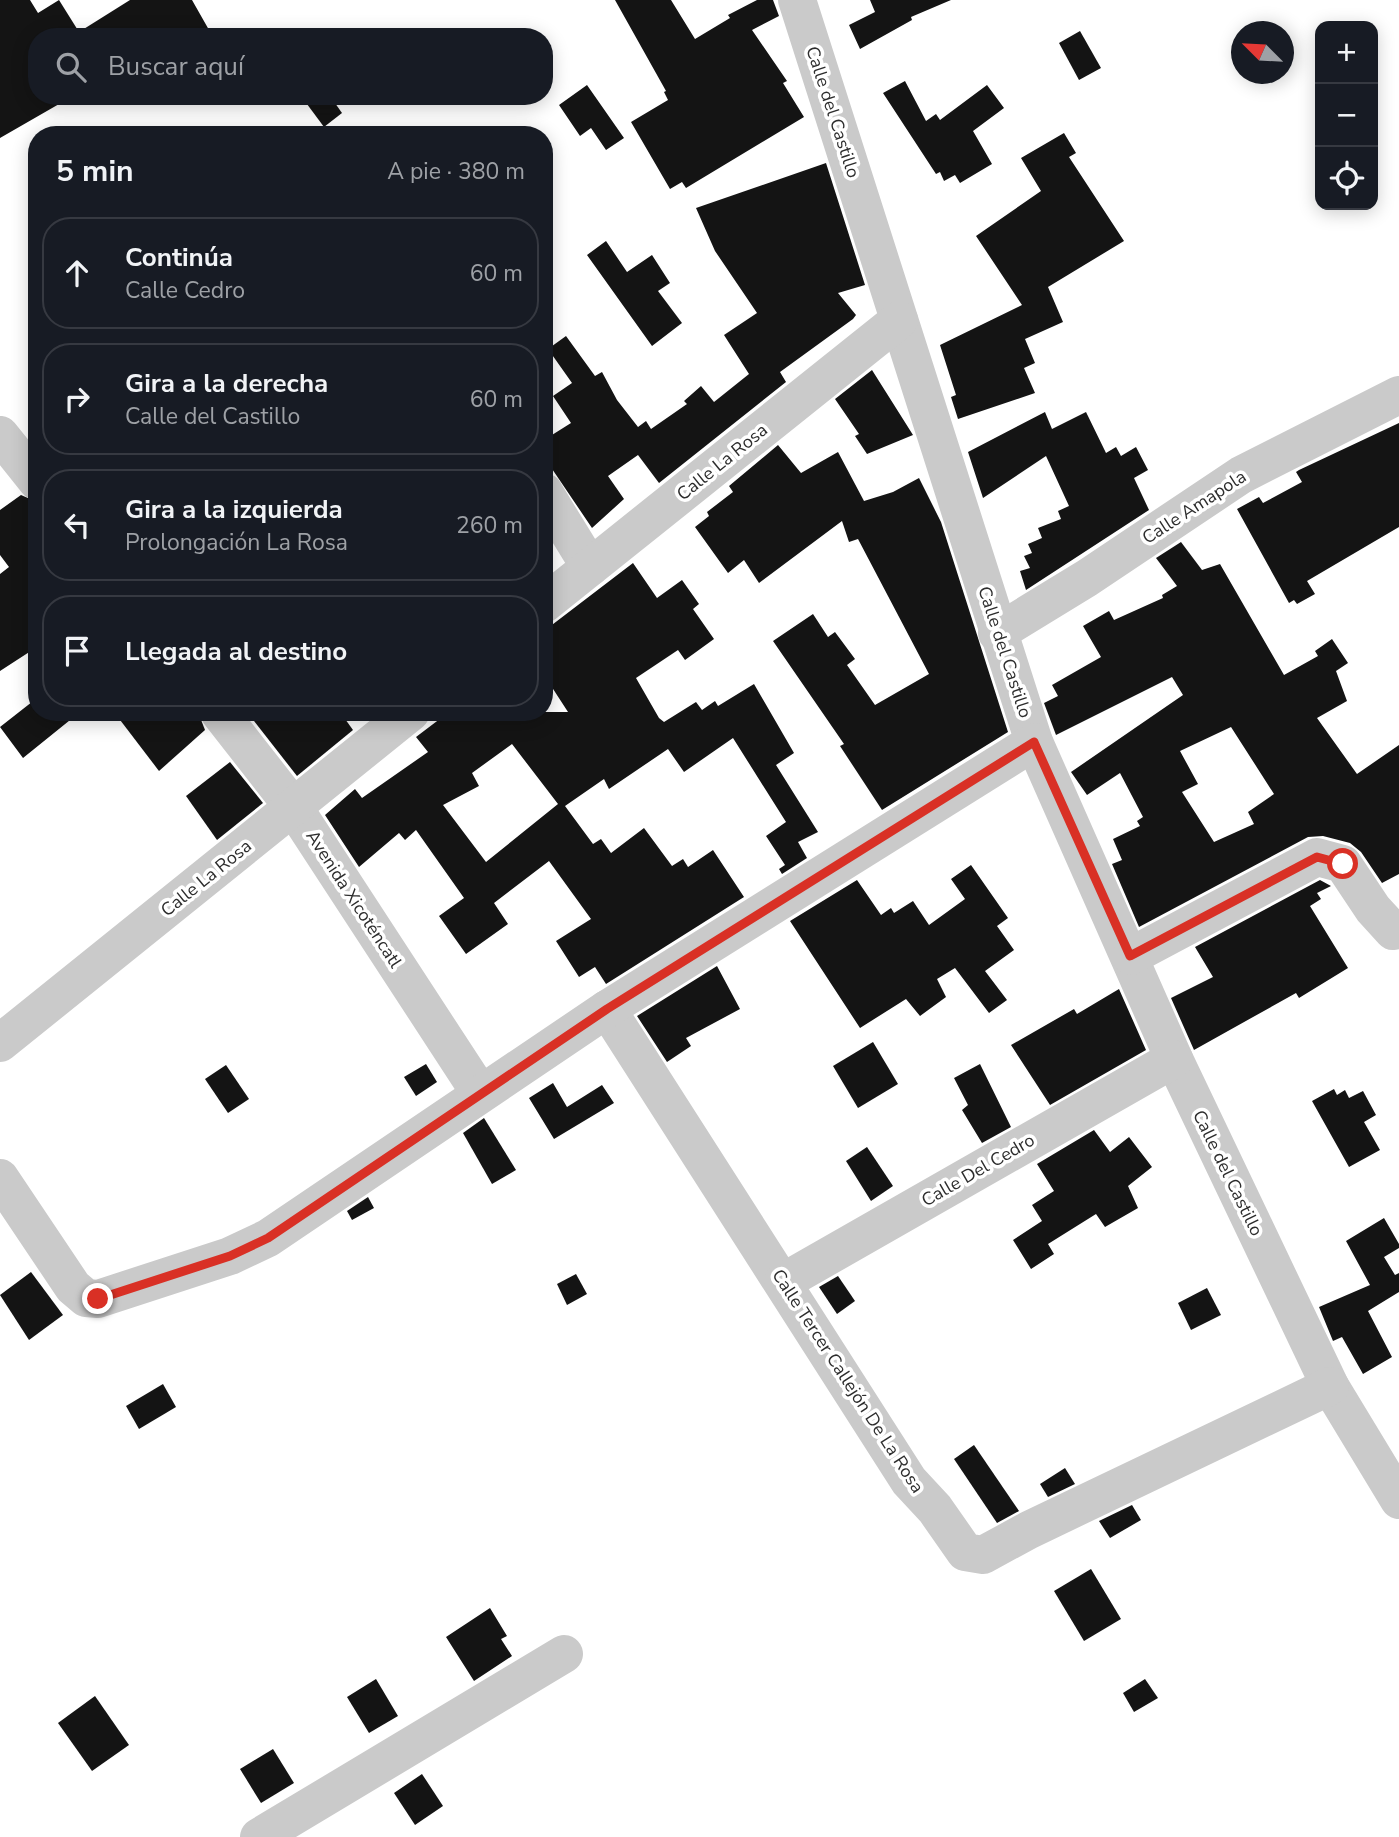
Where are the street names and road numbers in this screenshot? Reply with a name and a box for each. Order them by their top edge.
street label: Calle del Castillo [800,43,866,181]
street label: Calle La Rosa [672,418,772,506]
street label: Calle Amapola [1137,464,1251,550]
street label: Calle del Castillo [972,583,1038,721]
street label: Avenida Xicoténcatl [300,825,408,973]
street label: Calle La Rosa [156,834,256,922]
street label: Calle del Castillo [1187,1106,1269,1240]
street label: Calle Del Cedro [917,1128,1039,1212]
street label: Calle Tercer Callejón De La Rosa [766,1264,930,1498]

